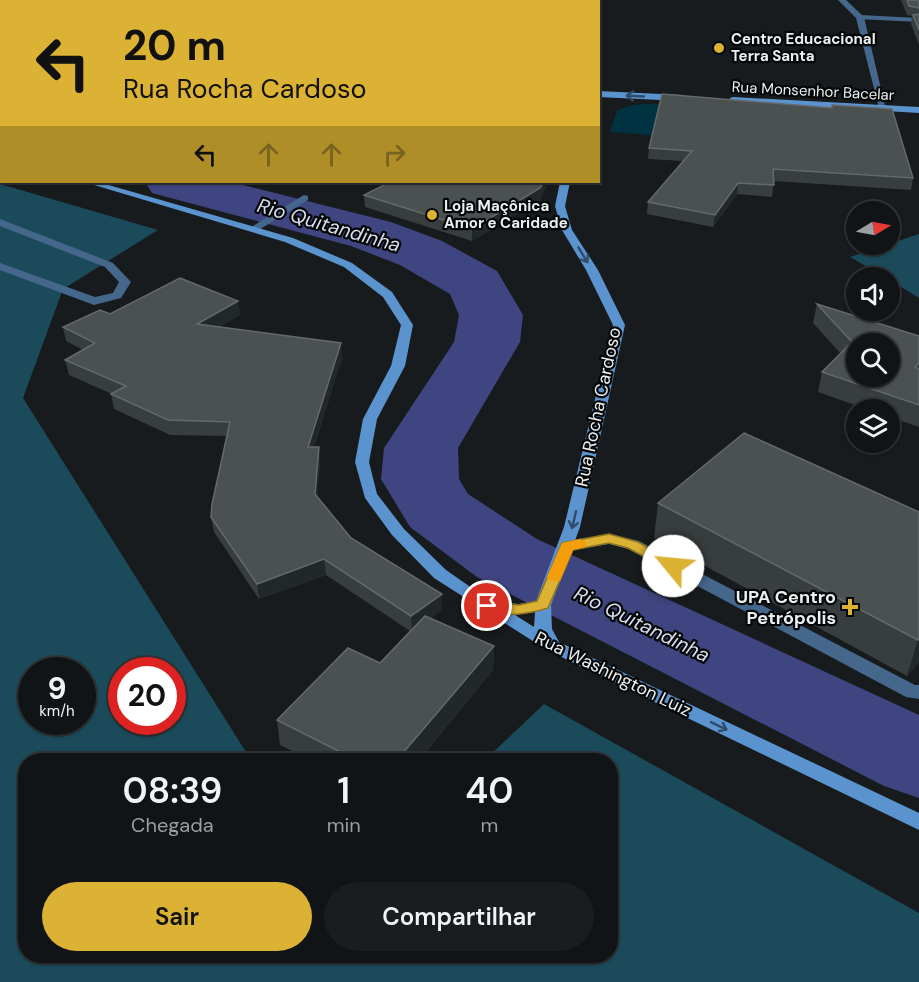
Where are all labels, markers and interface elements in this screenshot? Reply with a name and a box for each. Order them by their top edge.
text: 20 m [123,18,226,73]
icon: left [24,24,102,102]
place label: Centro Educacional Terra Santa [731,29,876,66]
marker: Centro Educacional Terra Santa [712,41,726,55]
text: Rua Rocha Cardoso [123,71,367,106]
street label: Rua Monsenhor Bacelar [731,77,895,105]
one-way arrow [626,90,646,101]
icon: left [189,138,222,171]
icon: ahead [252,138,285,171]
icon: ahead [315,138,348,171]
icon: right [378,138,411,171]
water label: Rio Quitandinha [254,192,404,258]
place label: Loja Maçônica Amor e Caridade [444,196,568,233]
north arrow [846,201,900,255]
map controls [846,201,900,453]
marker: Loja Maçônica Amor e Caridade [425,208,439,222]
one-way arrow [577,246,589,263]
button: sound [846,267,900,321]
street label: Rua Rocha Cardoso [569,325,627,489]
button: search [846,333,900,387]
button: layers [846,399,900,453]
one-way arrow [568,509,579,529]
position arrow [641,534,705,598]
pin [461,580,512,631]
water label: Rio Quitandinha [570,580,714,668]
place label: UPA Centro Petrópolis [736,585,836,630]
icon: arrive [470,589,503,622]
marker: UPA Centro Petrópolis [841,598,859,616]
street label: Rua Washington Luiz [531,626,695,722]
speed limit sign: 20 [108,657,186,735]
text: 9 [47,669,67,708]
text: km/h [39,701,75,721]
one-way arrow [710,720,728,732]
text: 08:39 [123,767,222,814]
text: 1 [338,767,350,814]
text: 40 [465,767,513,814]
text: Chegada [131,812,214,838]
text: min [327,812,361,838]
text: m [480,812,498,838]
button: Sair [42,882,312,951]
button: Compartilhar [324,882,594,951]

